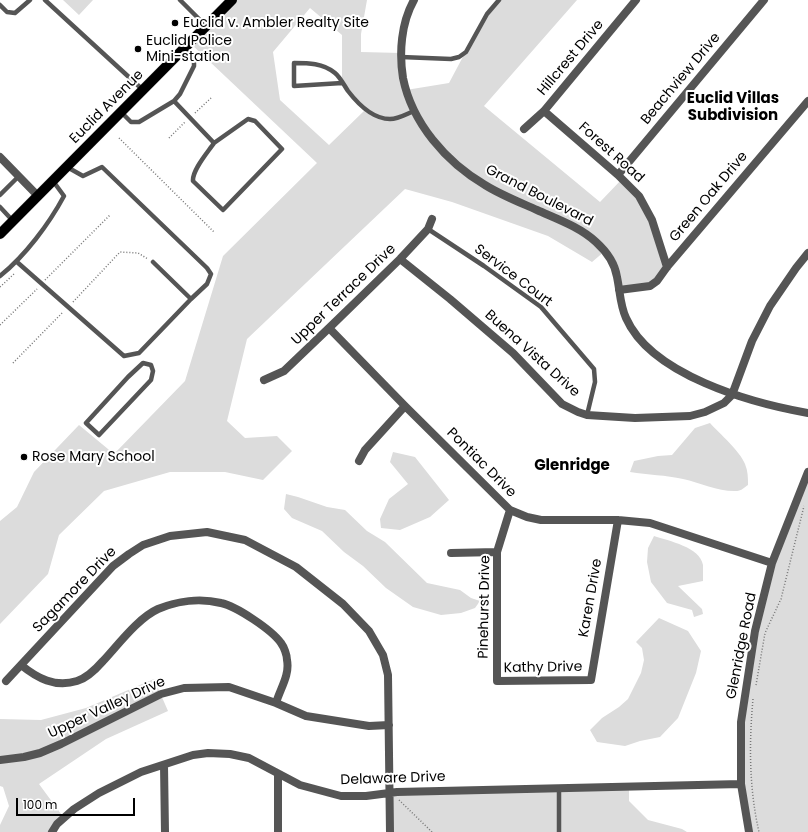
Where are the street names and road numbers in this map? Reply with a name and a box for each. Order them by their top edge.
street label: Hillcrest Drive [534,17,608,99]
street label: Beachview Drive [638,30,724,128]
street label: Euclid Avenue [67,67,147,147]
street label: Forest Road [575,119,647,187]
street label: Green Oak Drive [666,148,752,246]
street label: Grand Boulevard [482,162,596,230]
street label: Upper Terrace Drive [288,241,400,349]
street label: Service Court [471,241,555,311]
street label: Buena Vista Drive [481,307,583,401]
street label: Pontiac Drive [443,425,519,501]
street label: Sagamore Drive [30,544,120,636]
street label: Pinehurst Drive [476,555,494,659]
street label: Karen Drive [576,557,606,639]
street label: Glenridge Road [723,591,761,701]
street label: Kathy Drive [504,659,582,677]
street label: Upper Valley Drive [46,674,168,742]
street label: Delaware Drive [340,769,446,789]

